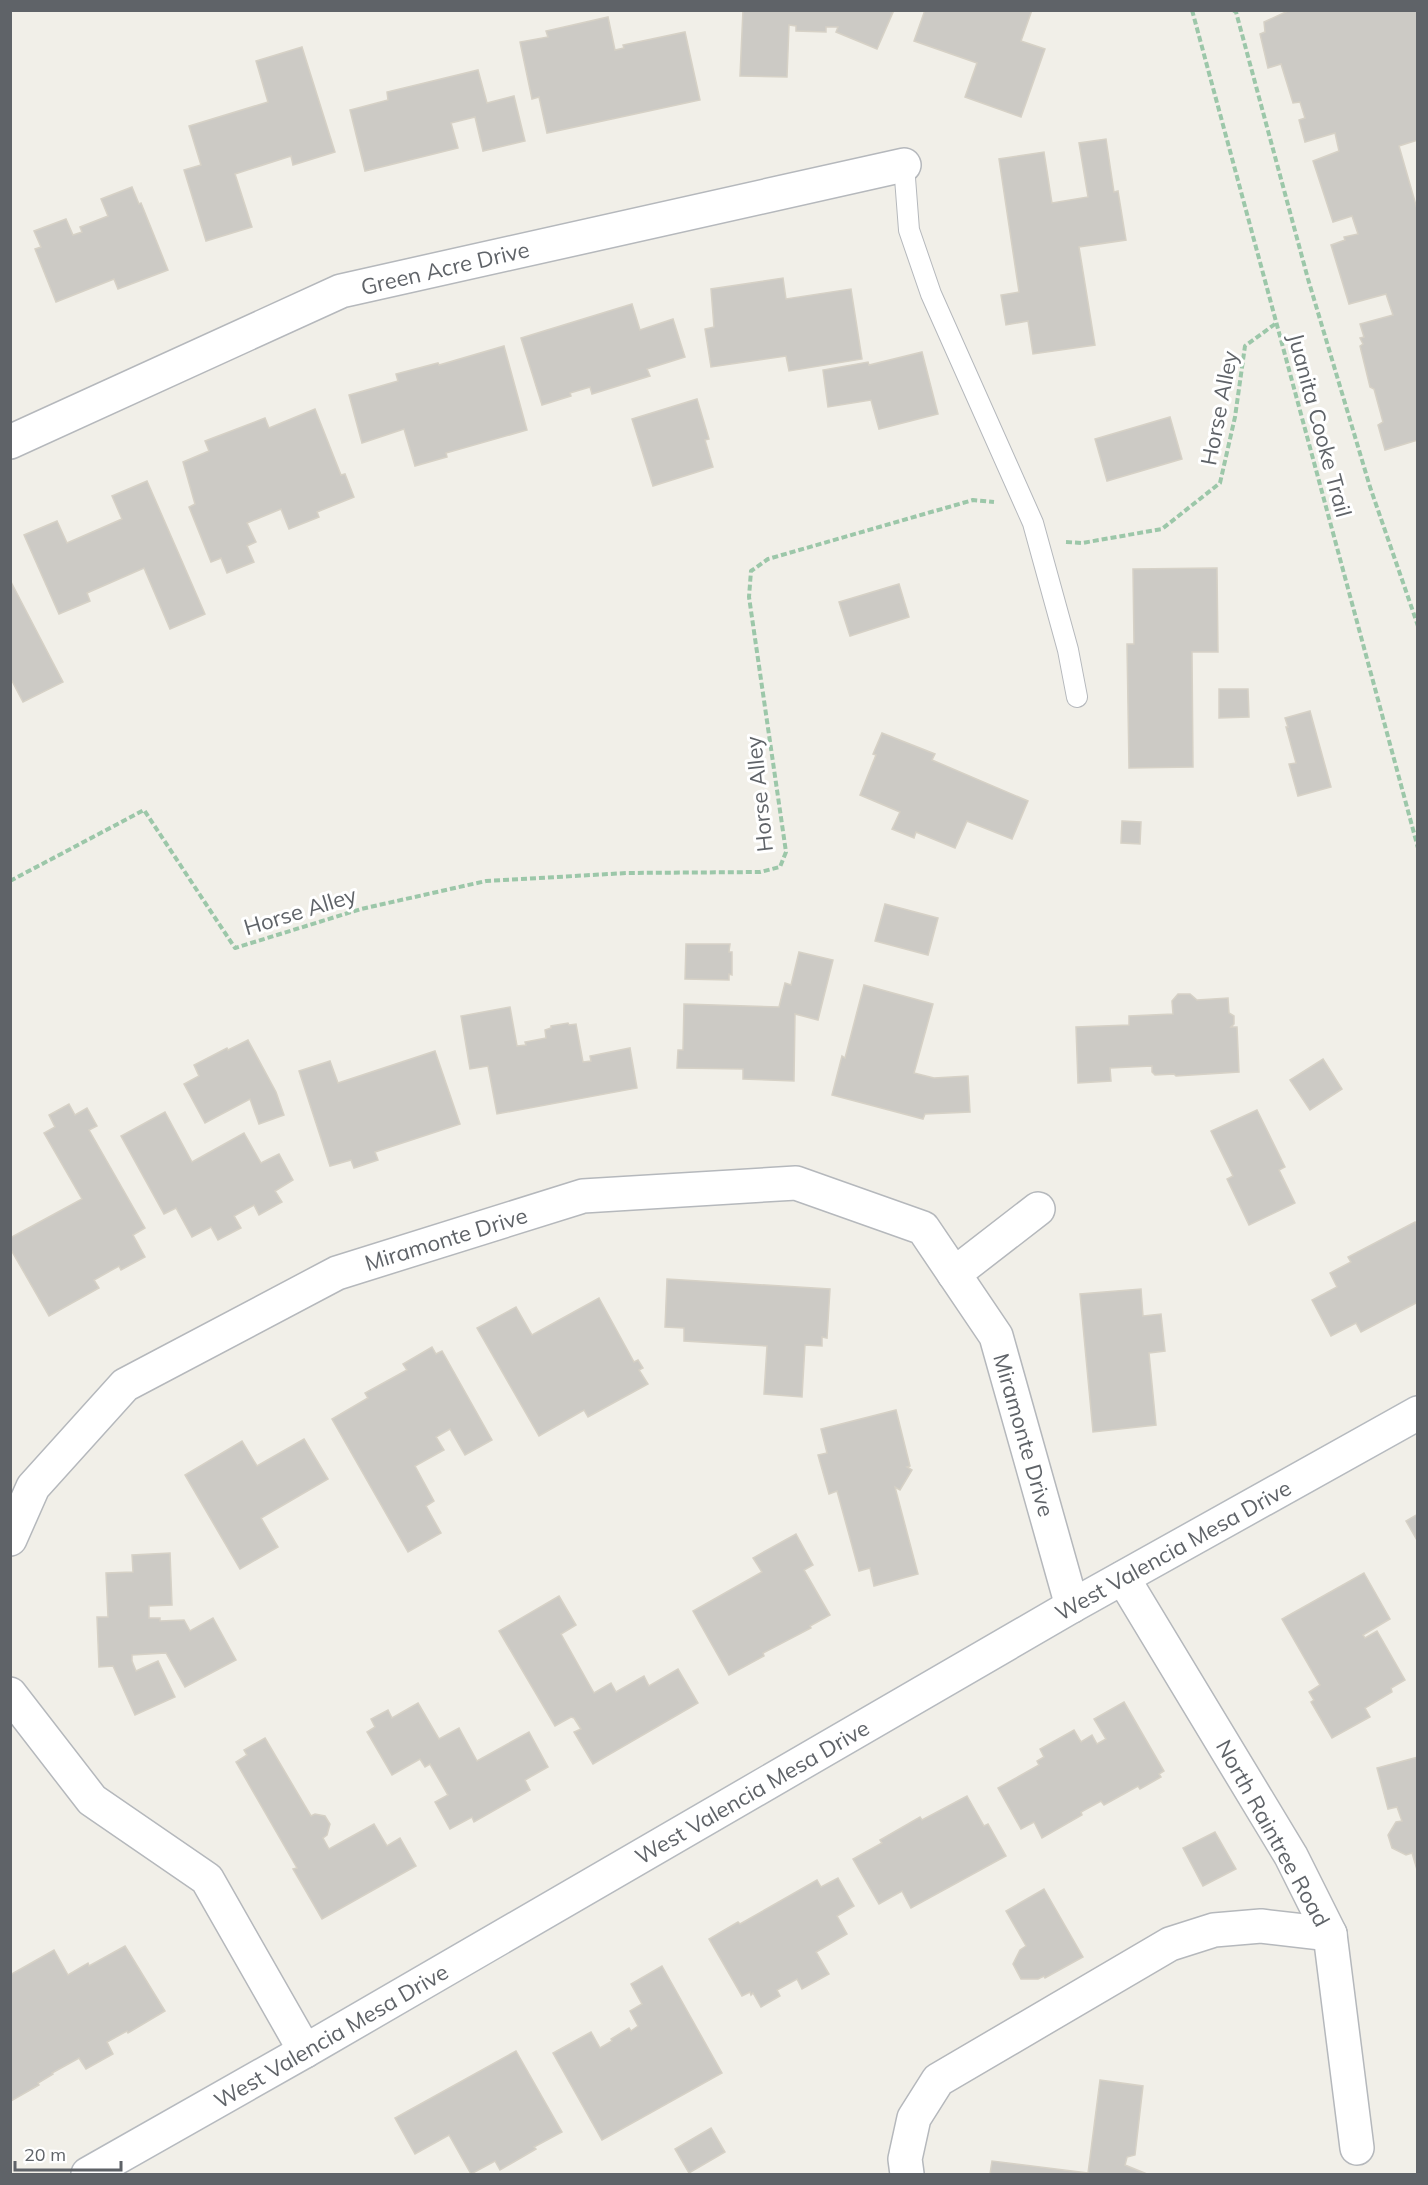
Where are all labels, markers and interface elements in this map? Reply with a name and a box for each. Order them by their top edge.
street label: Green Acre Drive [358,235,532,301]
street label: Juanita Cooke Trail [1282,330,1358,520]
street label: Horse Alley [1194,348,1244,468]
street label: Horse Alley [739,735,779,853]
street label: Horse Alley [240,881,360,941]
street label: Miramonte Drive [361,1201,531,1277]
street label: Miramonte Drive [987,1350,1061,1520]
street label: West Valencia Mesa Drive [1050,1473,1296,1627]
street label: West Valencia Mesa Drive [630,1713,874,1871]
street label: North Raintree Road [1210,1735,1336,1931]
street label: West Valencia Mesa Drive [209,1957,453,2115]
scale bar [15,2134,122,2172]
text: 20 m [24,2143,66,2166]

